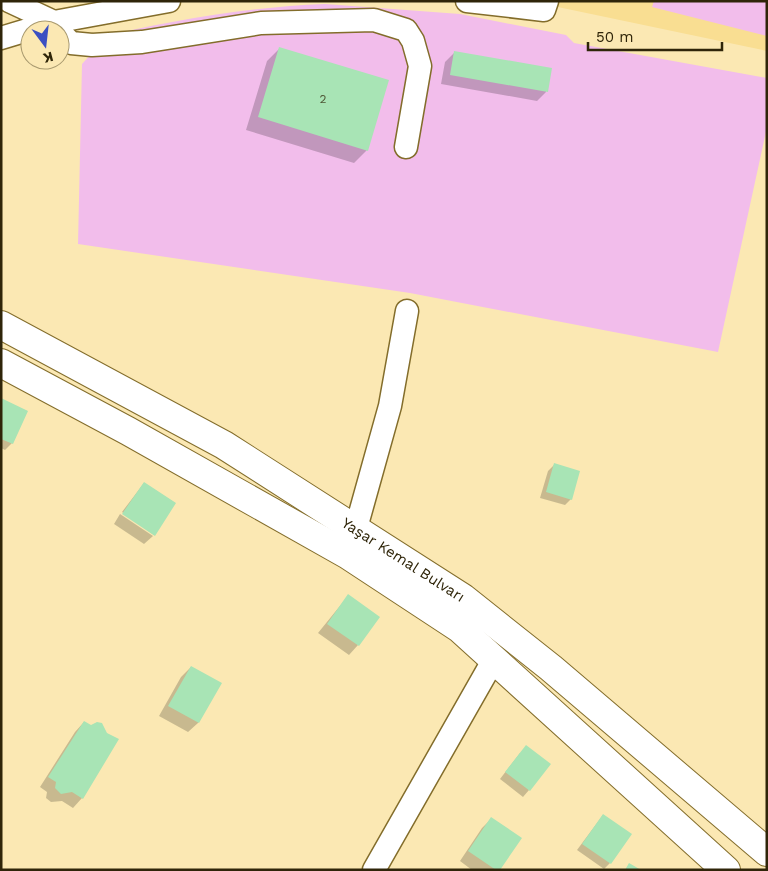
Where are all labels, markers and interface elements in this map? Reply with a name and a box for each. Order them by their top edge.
north arrow [20,20,70,70]
scale bar [588,20,722,52]
text: 50 m [596,28,633,46]
text: K [41,49,55,67]
house number: 2 [320,92,327,106]
street label: Yaşar Kemal Bulvarı [338,514,468,606]

